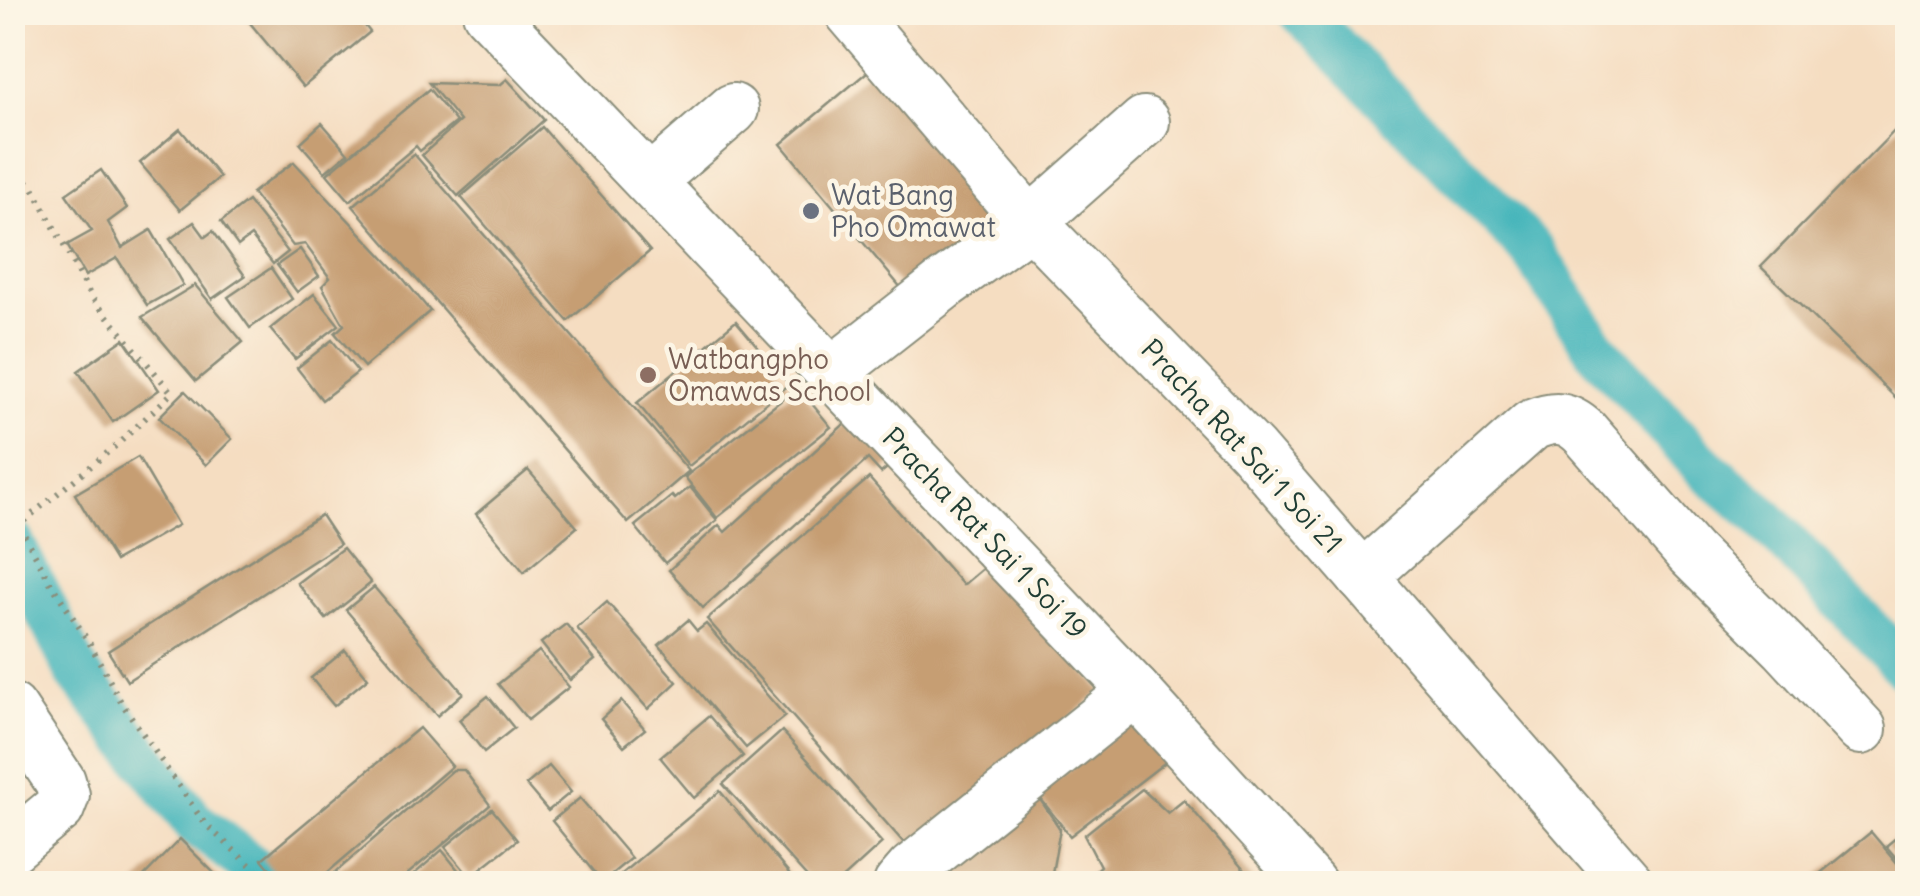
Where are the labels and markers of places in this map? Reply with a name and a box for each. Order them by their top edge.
place label: Wat Bang Pho Omawat [831,177,996,245]
marker: Wat Bang Pho Omawat [800,200,822,222]
place label: Watbangpho Omawas School [668,341,871,409]
marker: Watbangpho Omawas School [637,364,659,386]

